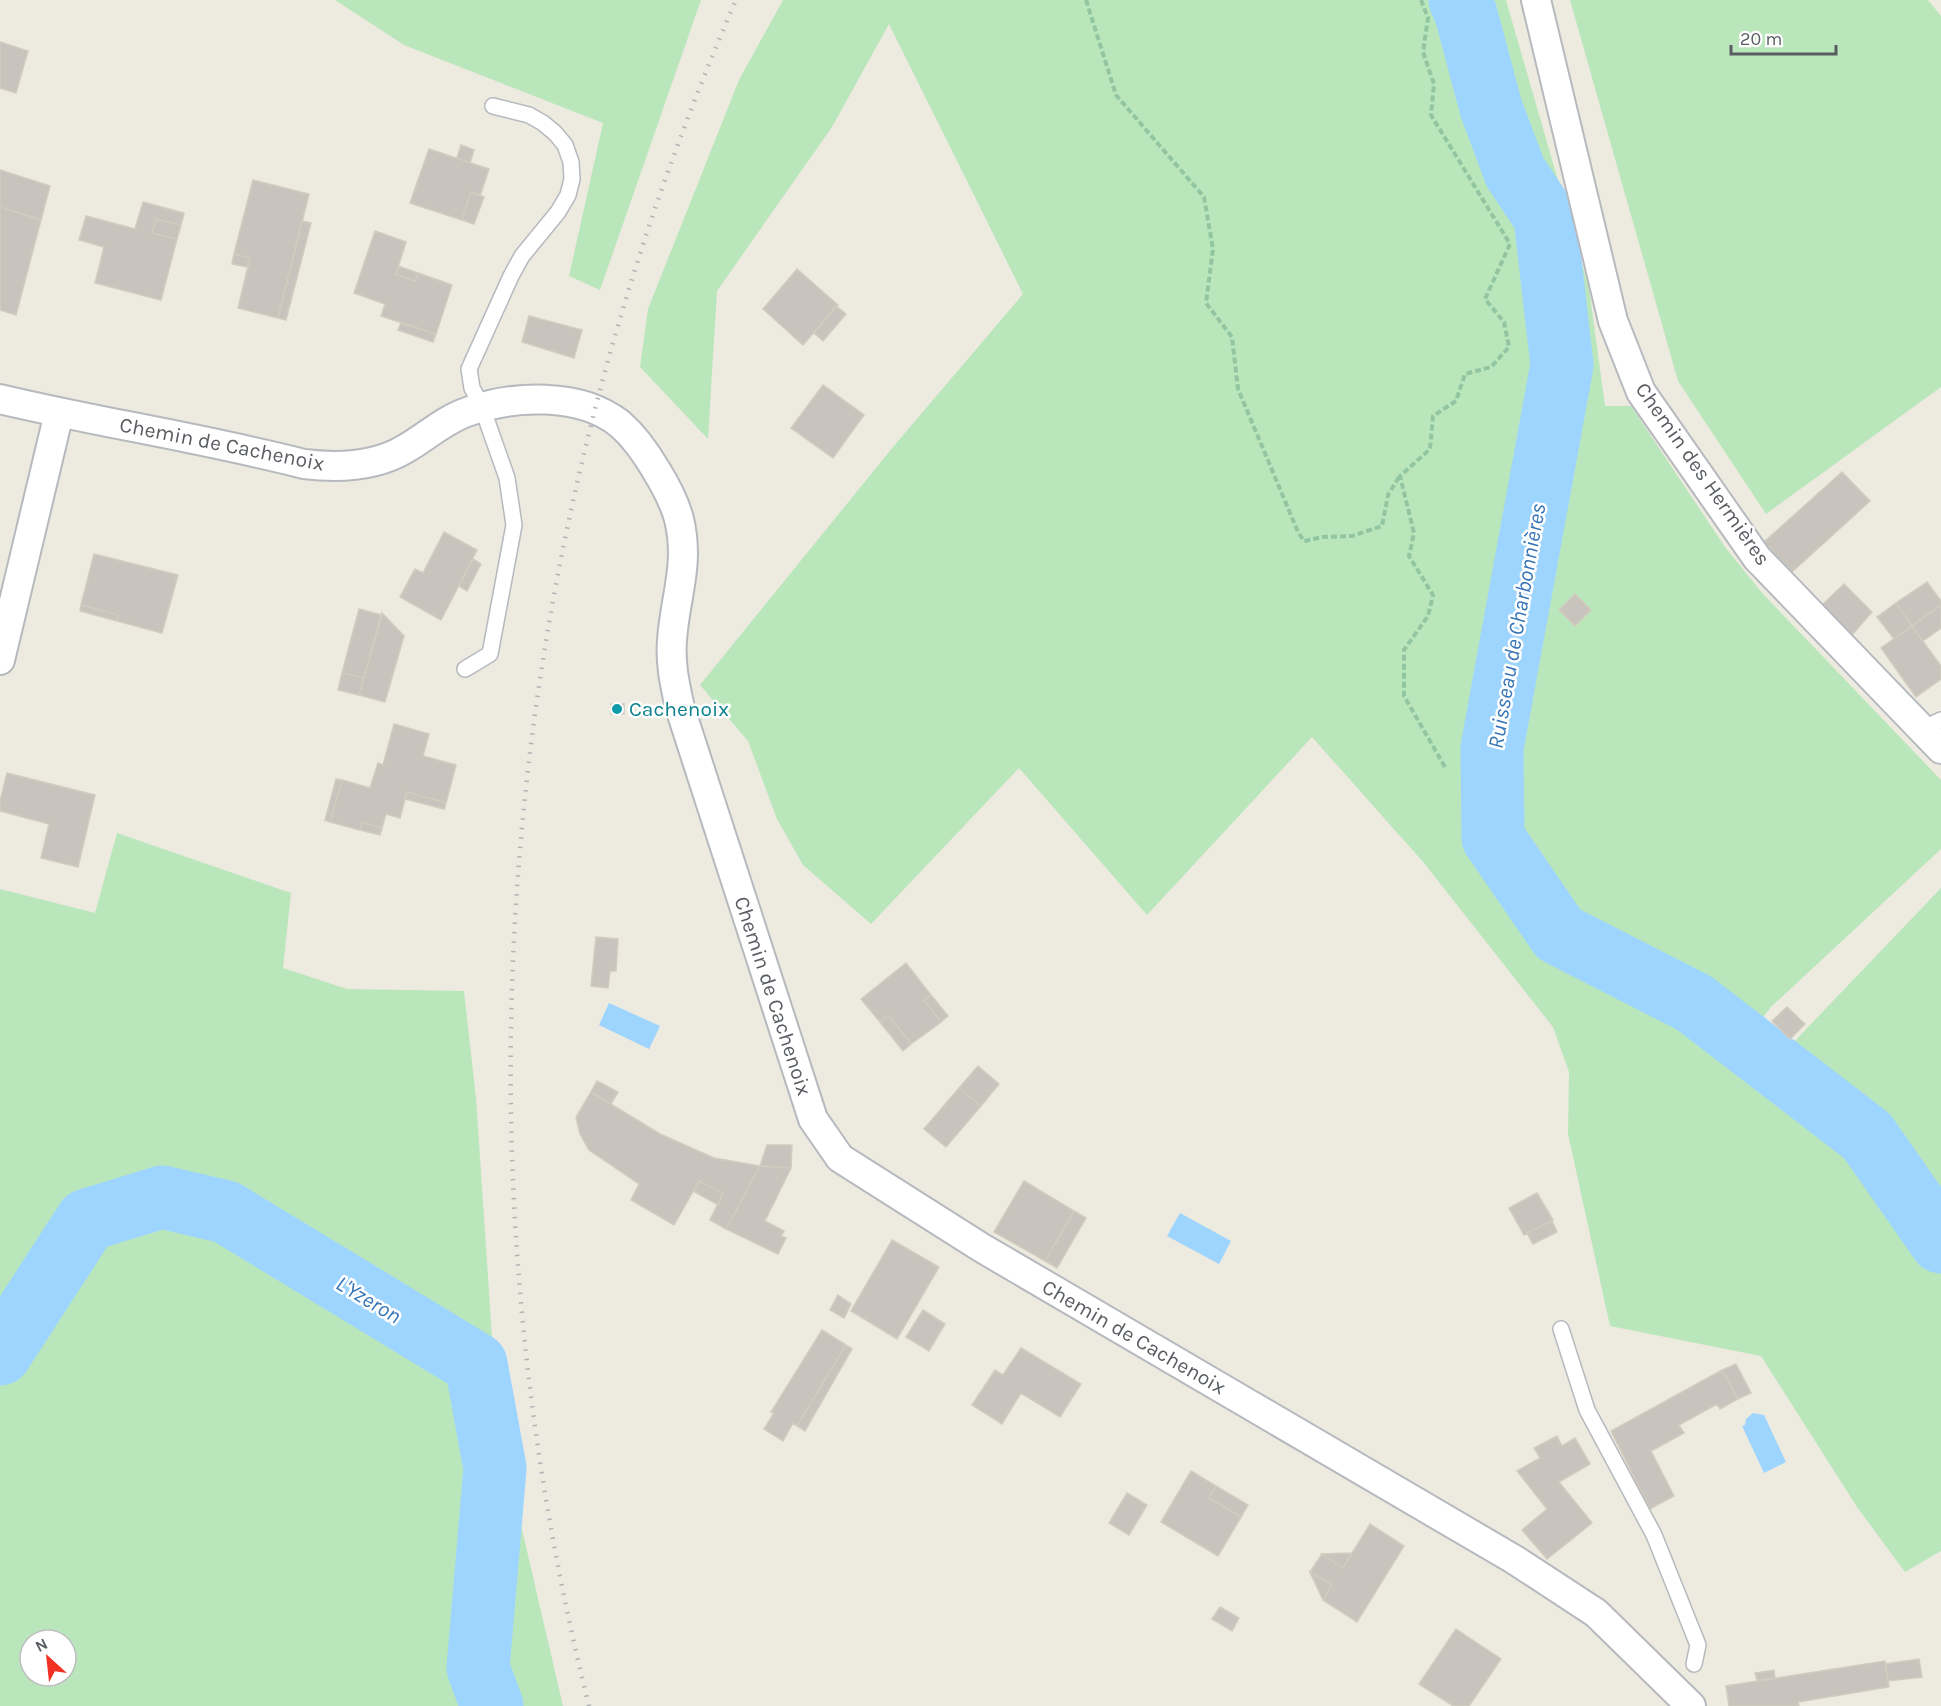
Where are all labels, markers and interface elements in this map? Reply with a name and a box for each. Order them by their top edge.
scale bar [1731,18,1836,56]
text: 20 m [1740,28,1782,50]
street label: Chemin des Hermières [1631,378,1775,570]
street label: Chemin de Cachenoix [118,412,327,476]
water label: Ruisseau de Charbonnières [1483,501,1551,751]
place label: Cachenoix [629,697,729,721]
marker: Cachenoix [610,702,624,716]
street label: Chemin de Cachenoix [729,893,817,1099]
water label: L'Yzeron [331,1270,406,1329]
street label: Chemin de Cachenoix [1038,1275,1230,1400]
north arrow [18,1628,78,1688]
text: N [32,1634,51,1656]

